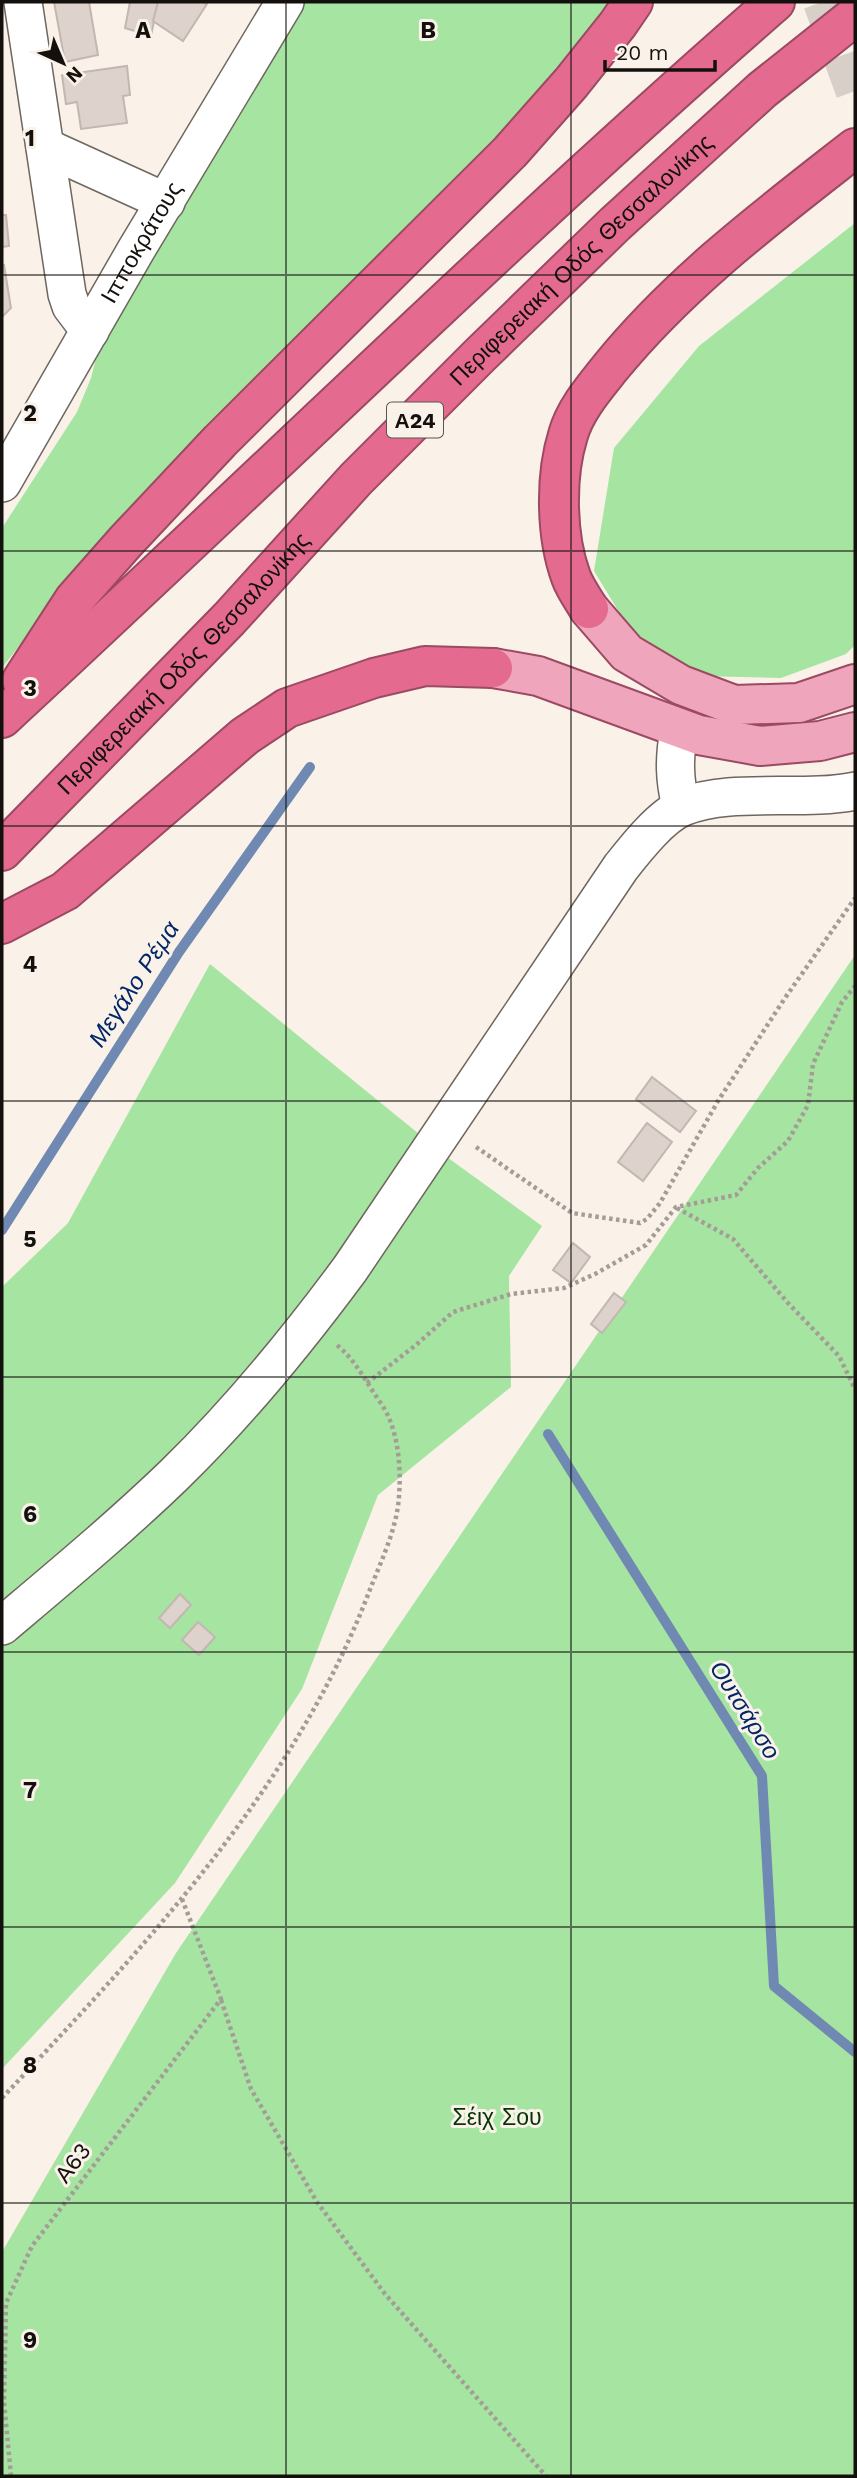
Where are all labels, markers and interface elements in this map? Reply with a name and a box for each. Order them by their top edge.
text: A [135,17,151,44]
text: B [420,17,436,44]
north arrow [28,28,98,98]
scale bar [605,28,715,72]
text: 20 m [616,40,668,65]
text: N [61,62,88,88]
text: 1 [25,125,35,152]
street label: Περιφερειακή Οδός Θεσσαλονίκης [444,128,718,391]
street label: Ιπποκράτους [95,177,187,308]
text: 2 [23,400,37,427]
road number: Α24 [387,402,443,438]
street label: Περιφερειακή Οδός Θεσσαλονίκης [52,526,315,800]
text: 3 [23,675,37,702]
water label: Μεγάλο Ρέμα [83,915,186,1052]
text: 4 [23,951,38,978]
text: 5 [23,1226,37,1253]
text: 6 [23,1501,37,1528]
water label: Ουτσάρσο [704,1656,786,1764]
text: 7 [23,1777,37,1804]
text: 8 [23,2052,37,2079]
park label: Σέιχ Σου [452,2104,542,2131]
street label: Α63 [49,2138,97,2188]
text: 9 [23,2327,37,2354]

